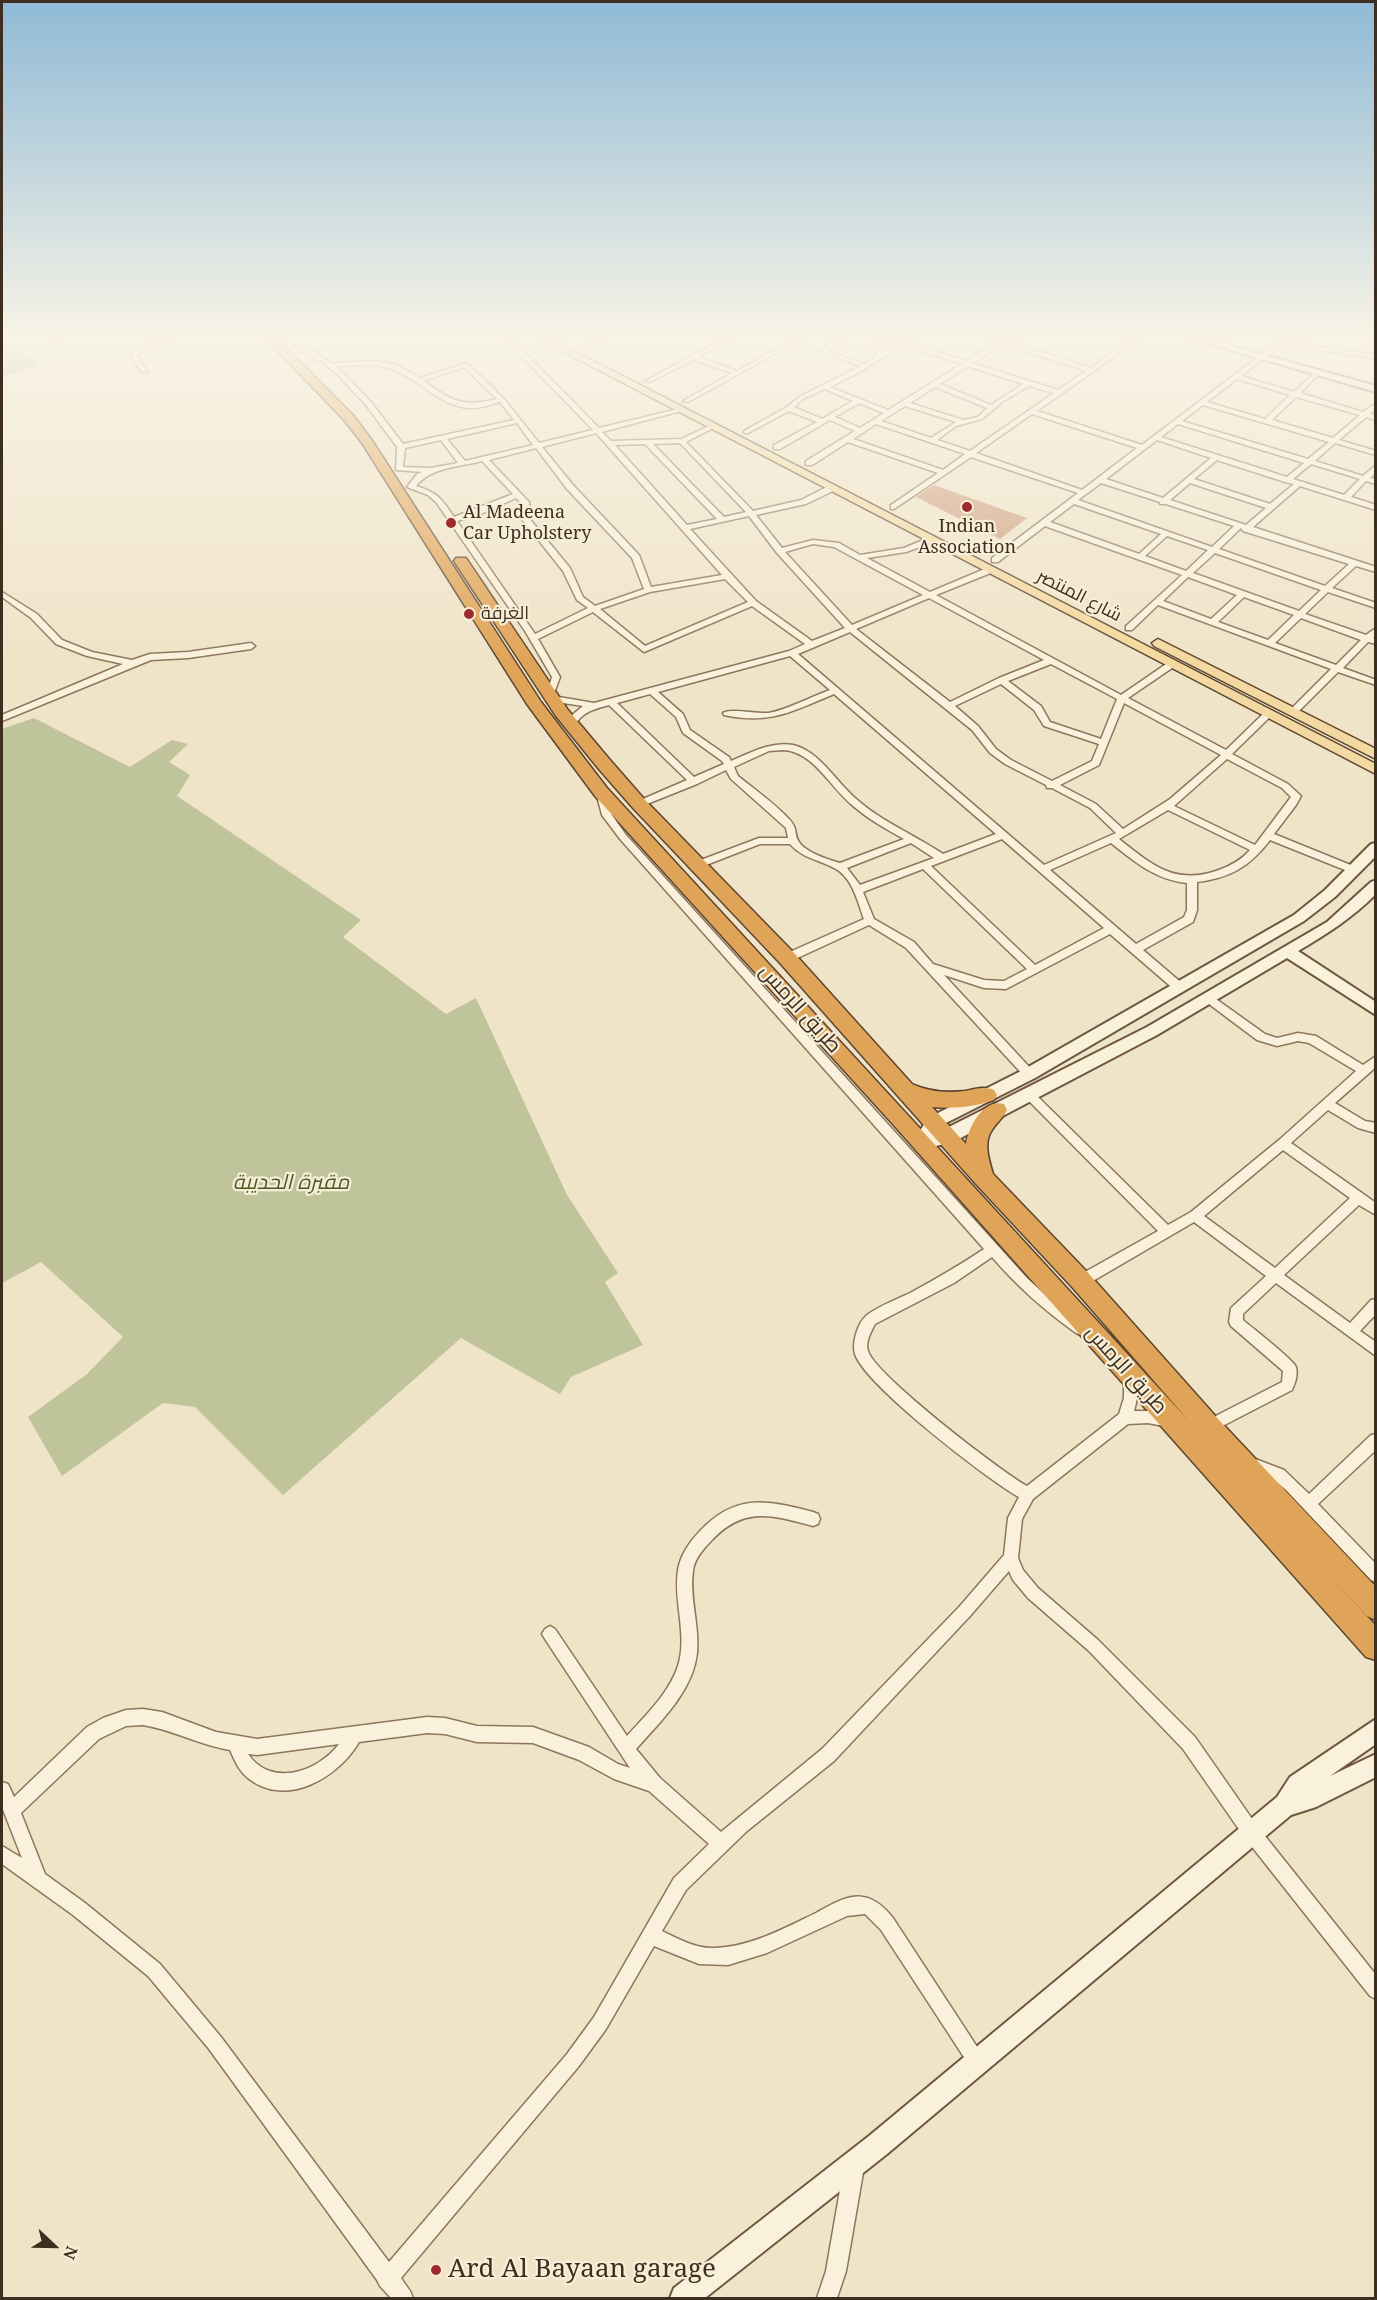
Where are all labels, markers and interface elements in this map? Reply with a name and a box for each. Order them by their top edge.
marker: Indian Association [960,500,974,514]
place label: Al Madeena Car Upholstery [463,502,591,544]
marker: Al Madeena Car Upholstery [444,516,458,530]
place label: Indian Association [918,516,1016,558]
street label: شارع المنتصر [1033,565,1125,627]
place label: الغرفة [481,603,529,625]
marker: الغرفة [462,607,476,621]
street label: طريق الرمس [754,959,846,1059]
park label: مقبرة الحديبة [233,1170,349,1196]
street label: طريق الرمس [1080,1320,1172,1420]
north arrow [24,2216,84,2276]
text: N [58,2243,83,2263]
place label: Ard Al Bayaan garage [448,2254,716,2286]
marker: Ard Al Bayaan garage [429,2263,443,2277]

